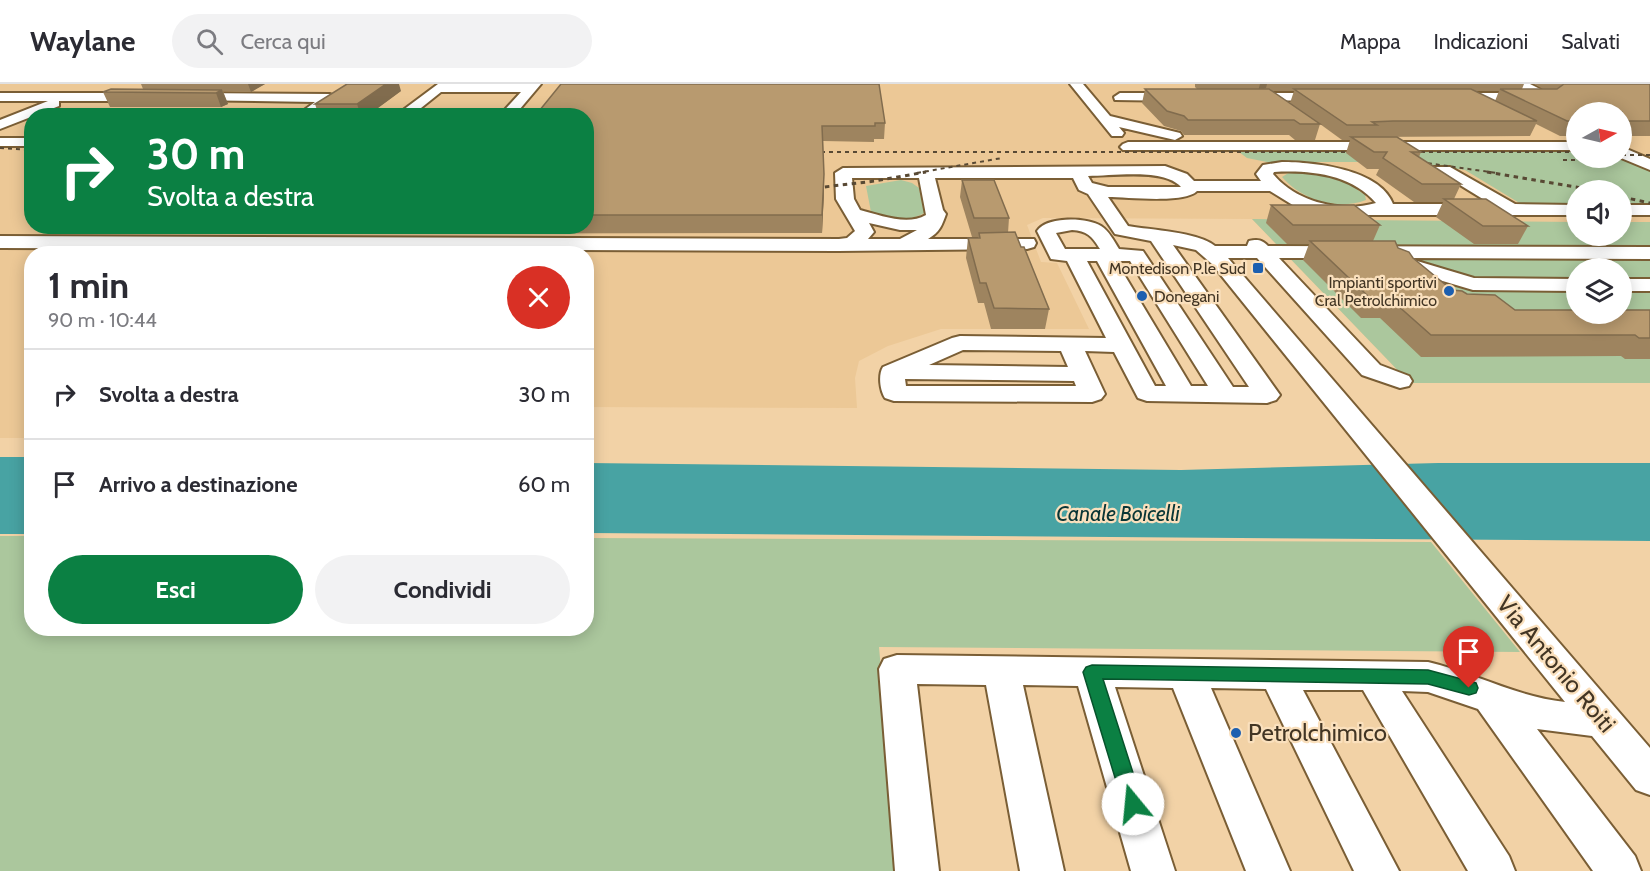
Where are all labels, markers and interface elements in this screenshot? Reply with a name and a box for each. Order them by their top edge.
search box [172,14,592,68]
text: Waylane [30,24,136,58]
icon: search [193,25,226,58]
text: Cerca qui [241,28,326,55]
text: Mappa [1340,29,1401,54]
text: Indicazioni [1434,29,1528,54]
text: Salvati [1561,29,1620,54]
north arrow [1566,102,1632,168]
map controls [1566,102,1632,324]
text: 30 m [147,128,245,180]
icon: right [48,132,126,210]
text: Svolta a destra [147,180,314,213]
button: sound [1566,180,1632,246]
button: layers [1566,258,1632,324]
place label: Montedison P.le Sud [1109,259,1246,278]
marker: Montedison P.le Sud [1251,261,1265,275]
text: 1 min [48,263,129,307]
button: close [507,266,570,329]
place label: Impianti sportivi Cral Petrolchimico [1315,273,1437,310]
marker: Impianti sportivi Cral Petrolchimico [1442,284,1456,298]
place label: Donegani [1154,287,1219,306]
marker: Donegani [1135,289,1149,303]
text: 90 m · 10:44 [48,308,157,332]
icon: right [48,378,81,411]
text: Svolta a destra [99,381,239,408]
text: 30 m [518,381,570,408]
icon: arrive [48,468,81,501]
text: Arrivo a destinazione [99,471,297,498]
text: 60 m [518,471,570,498]
water label: Canale Boicelli [1056,501,1180,526]
button: Esci [48,555,303,624]
button: Condividi [315,555,570,624]
street label: Via Antonio Roiti [1491,589,1622,738]
pin [1443,626,1494,688]
icon: arrive [1452,635,1485,668]
place label: Petrolchimico [1248,718,1387,747]
marker: Petrolchimico [1229,726,1243,740]
position arrow [1101,772,1165,836]

